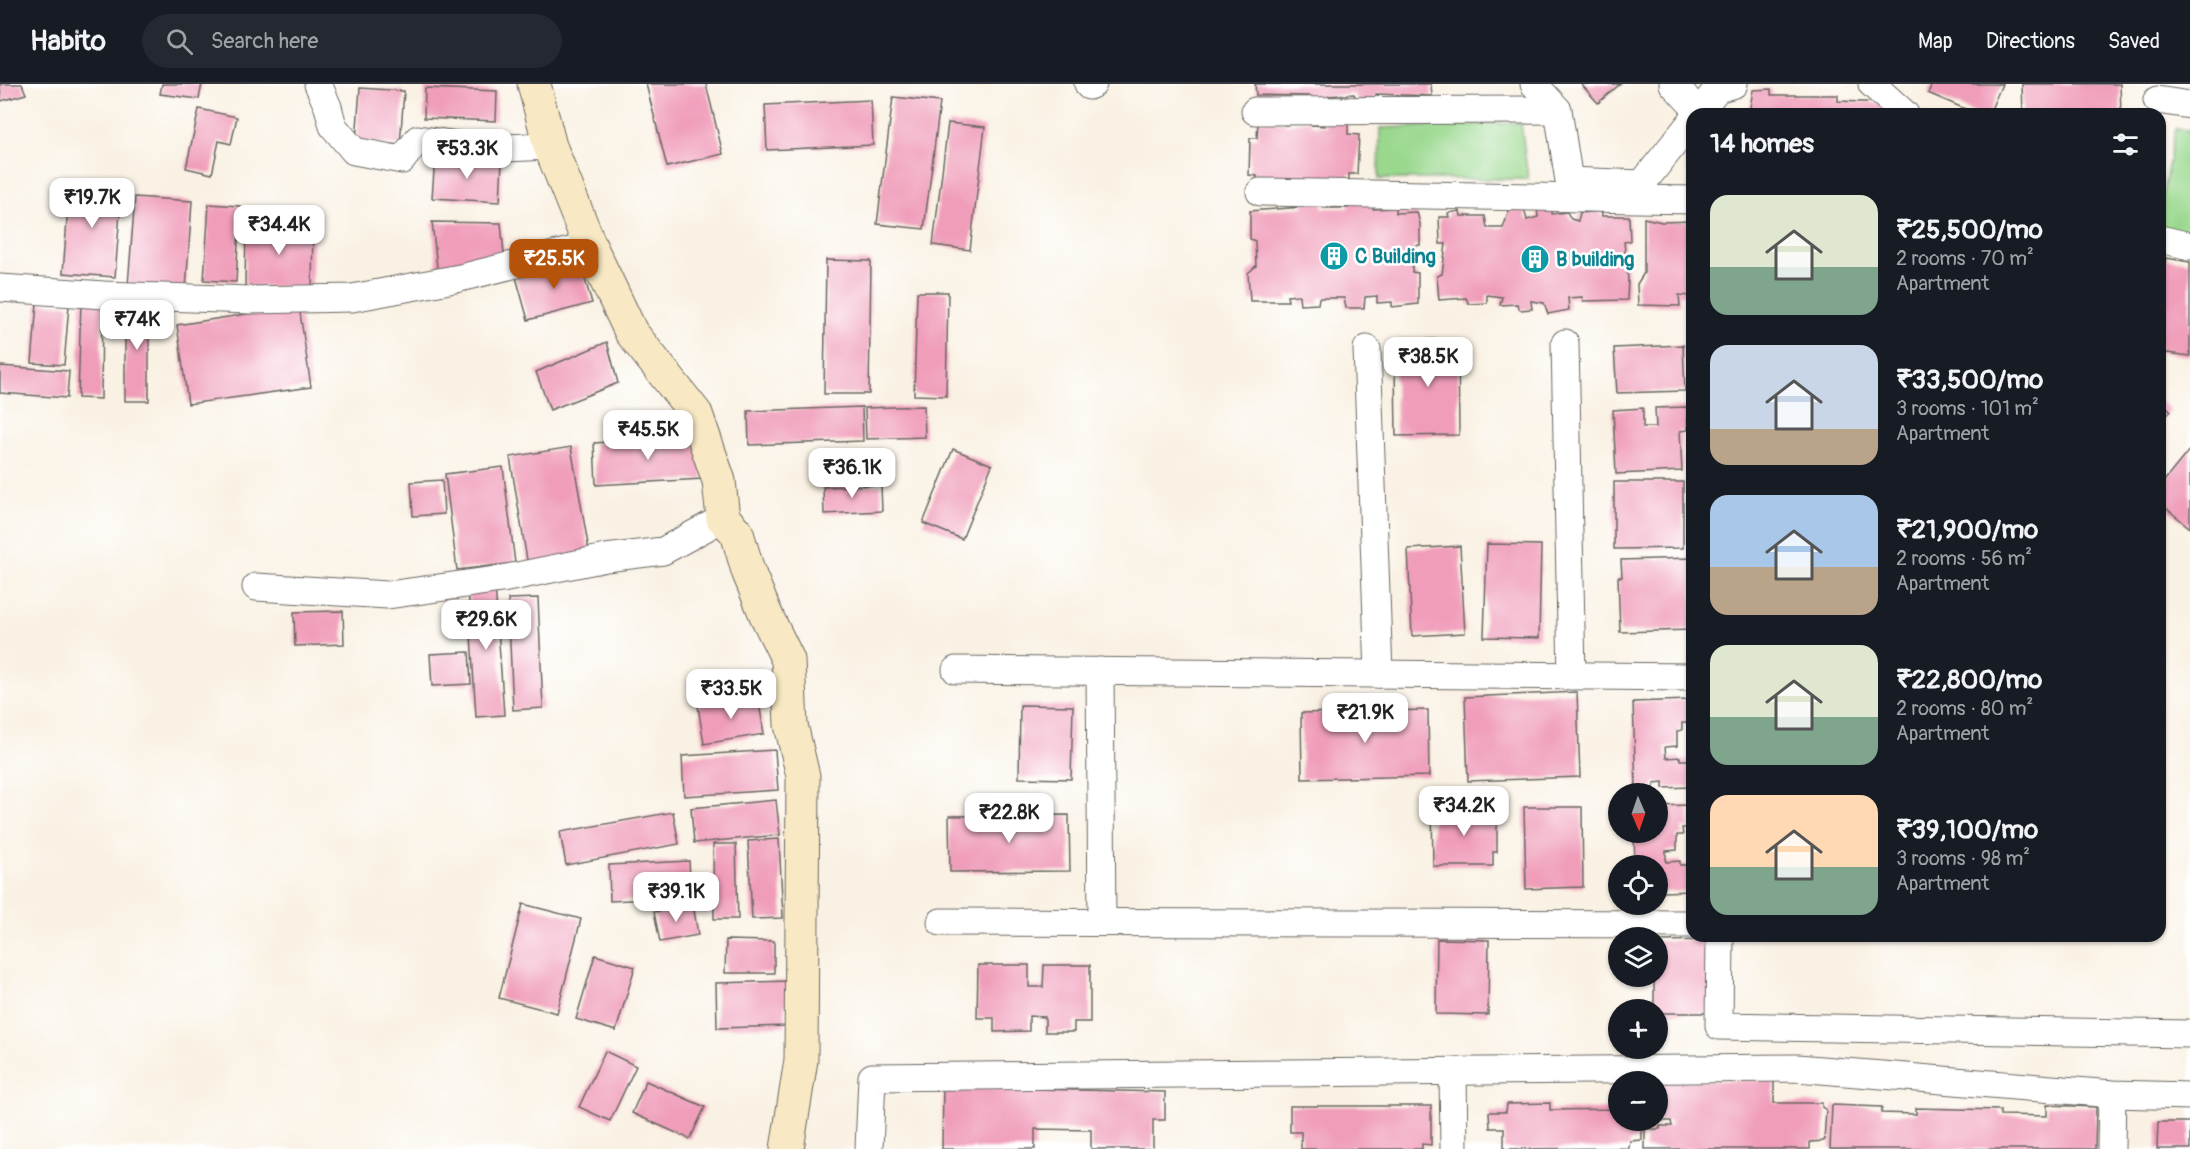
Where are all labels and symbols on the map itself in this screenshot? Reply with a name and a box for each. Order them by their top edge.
pin: ₹53.3K [418,129,516,180]
pin: ₹19.7K [43,178,141,229]
pin: ₹34.4K [230,205,328,256]
pin: ₹25.5K [505,239,603,290]
building icon: C Building [1318,240,1350,272]
building icon: B building [1519,243,1551,275]
place label: C Building [1355,244,1436,269]
place label: B building [1556,247,1634,272]
pin: ₹74K [101,300,173,351]
pin: ₹38.5K [1379,337,1477,388]
pin: ₹45.5K [599,410,697,461]
pin: ₹36.1K [803,448,901,499]
pin: ₹29.6K [437,600,535,651]
pin: ₹33.5K [682,669,780,720]
pin: ₹21.9K [1316,693,1414,744]
north arrow [1608,783,1668,843]
pin: ₹34.2K [1415,786,1513,837]
pin: ₹22.8K [960,793,1058,844]
pin: ₹39.1K [627,872,725,923]

